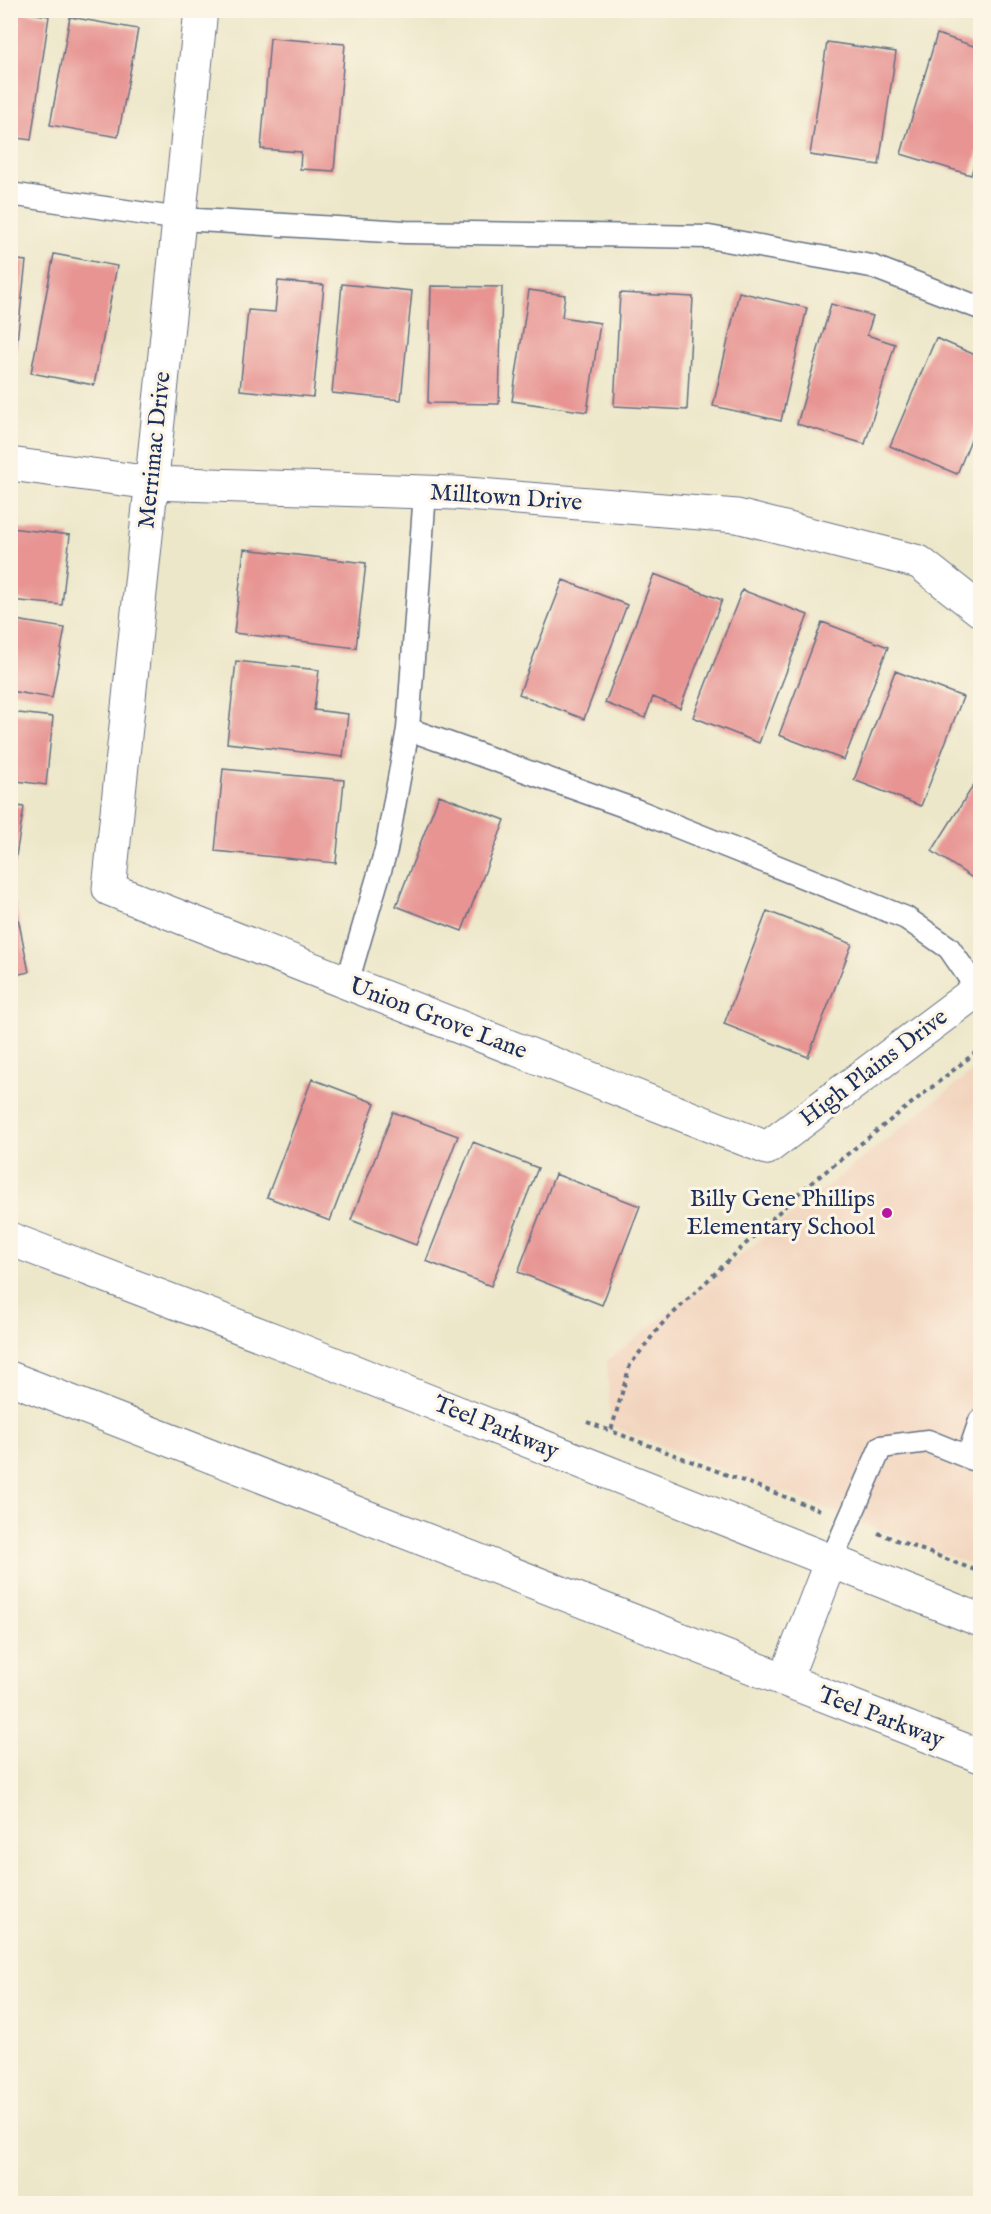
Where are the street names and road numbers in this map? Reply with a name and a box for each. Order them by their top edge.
street label: Merrimac Drive [131,370,179,530]
street label: Milltown Drive [429,477,583,519]
street label: Union Grove Lane [345,971,531,1067]
street label: High Plains Drive [794,1002,954,1134]
street label: Teel Parkway [429,1389,563,1467]
street label: Teel Parkway [814,1680,949,1756]

